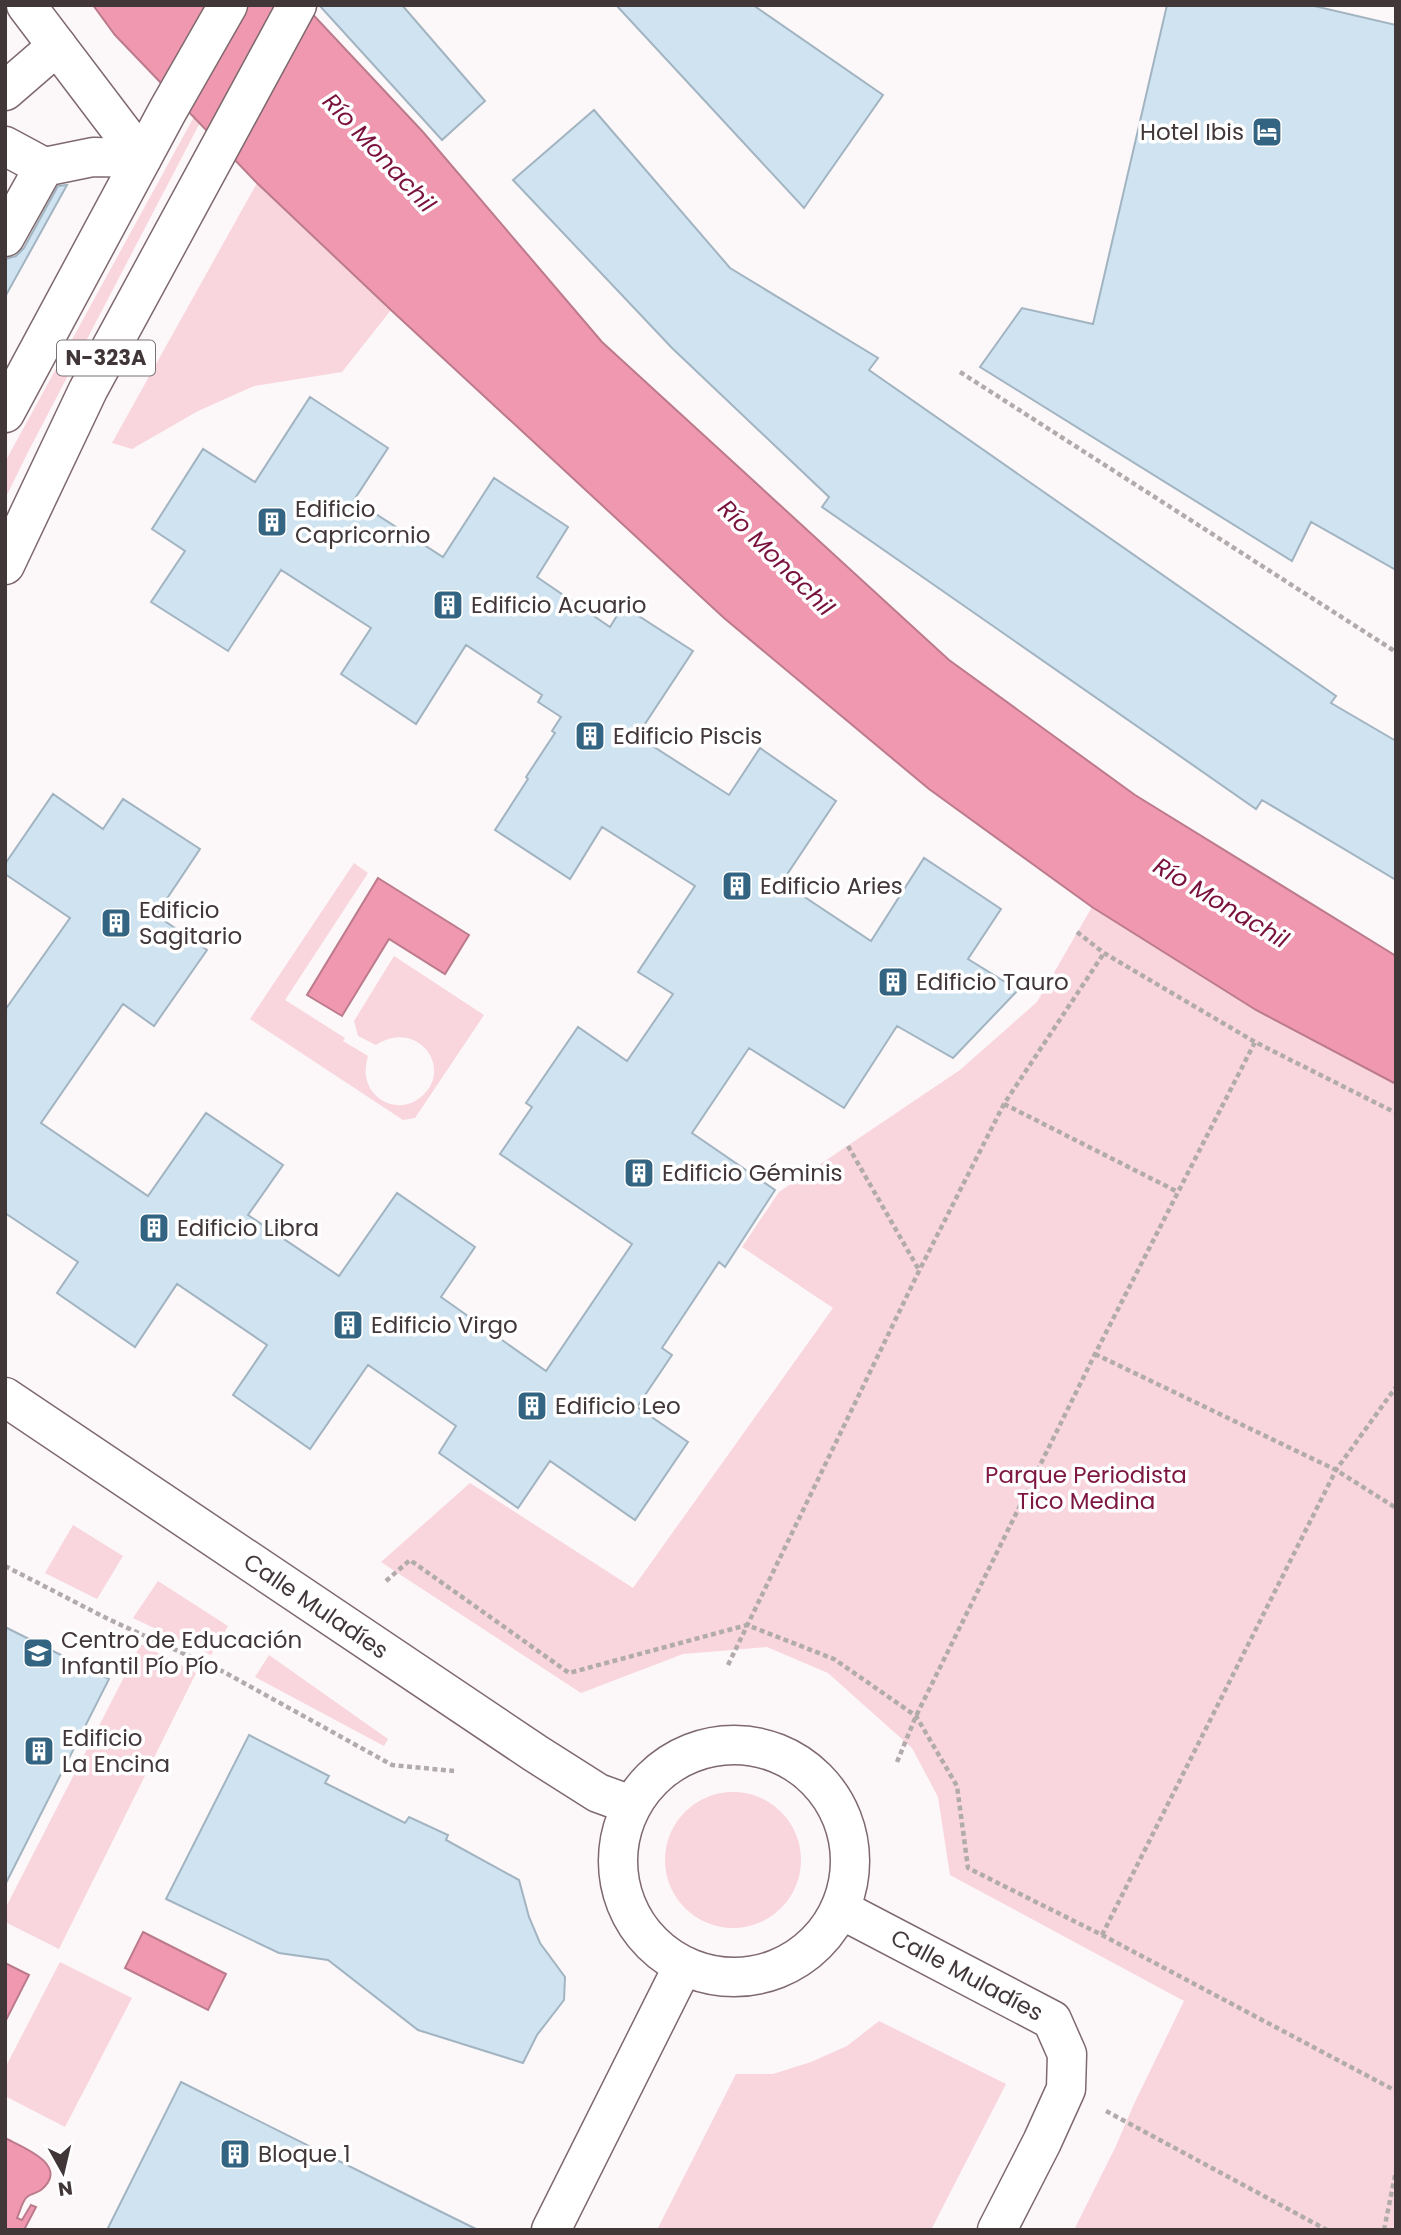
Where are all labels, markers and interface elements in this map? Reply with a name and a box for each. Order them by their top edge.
water label: Río Monachil [315,86,443,220]
hotel icon: Hotel Ibis [1250,115,1284,149]
place label: Hotel Ibis [1140,116,1244,148]
road number: N-323A [57,340,155,376]
water label: Río Monachil [711,492,842,623]
place label: Edificio Capricornio [295,493,430,551]
building icon: Edificio Capricornio [255,505,289,539]
building icon: Edificio Acuario [431,588,465,622]
place label: Edificio Acuario [471,589,646,621]
building icon: Edificio Piscis [573,719,607,753]
place label: Edificio Piscis [613,720,762,752]
water label: Río Monachil [1147,849,1295,956]
building icon: Edificio Aries [720,869,754,903]
place label: Edificio Aries [760,870,903,902]
place label: Edificio Sagitario [139,894,242,952]
building icon: Edificio Sagitario [99,906,133,940]
building icon: Edificio Tauro [876,965,910,999]
place label: Edificio Tauro [916,966,1069,998]
building icon: Edificio Géminis [622,1156,656,1190]
place label: Edificio Géminis [662,1157,843,1189]
building icon: Edificio Libra [137,1211,171,1245]
place label: Edificio Libra [177,1212,319,1244]
building icon: Edificio Virgo [331,1308,365,1342]
place label: Edificio Virgo [371,1309,518,1341]
building icon: Edificio Leo [515,1389,549,1423]
place label: Edificio Leo [555,1390,681,1422]
park label: Parque Periodista Tico Medina [985,1459,1187,1517]
street label: Calle Muladíes [237,1546,395,1666]
place label: Centro de Educación Infantil Pío Pío [61,1624,302,1682]
school or university icon: Centro de Educación Infantil Pío Pío [21,1636,55,1670]
place label: Edificio La Encina [62,1722,170,1780]
building icon: Edificio La Encina [22,1734,56,1768]
street label: Calle Muladíes [885,1921,1049,2029]
north arrow [28,2137,98,2207]
building icon: Bloque 1 [218,2137,252,2171]
place label: Bloque 1 [258,2138,351,2170]
text: N [56,2174,74,2203]

